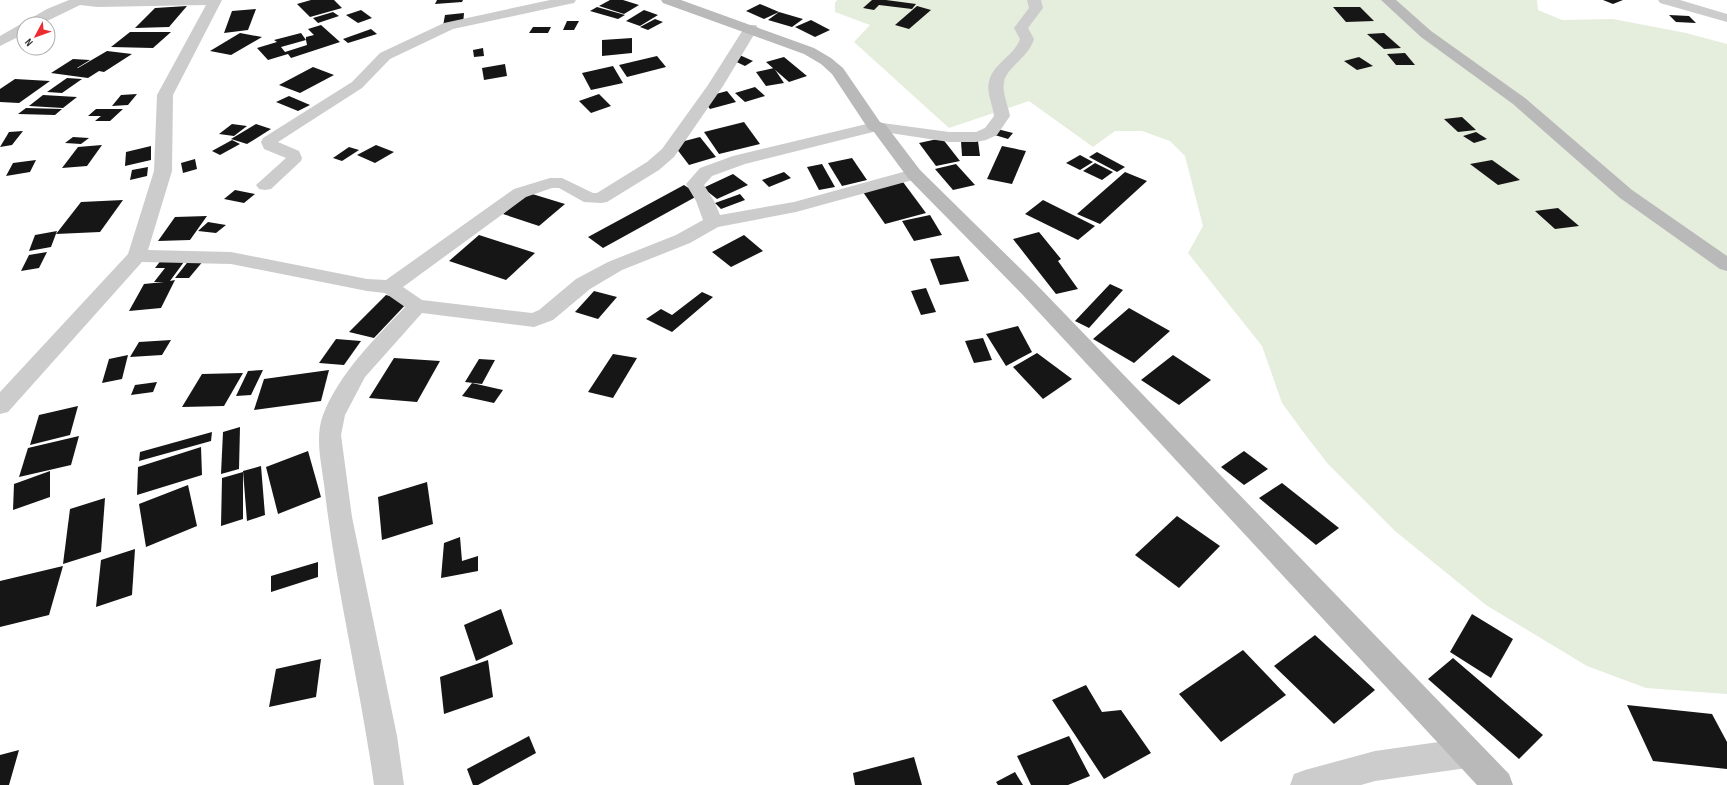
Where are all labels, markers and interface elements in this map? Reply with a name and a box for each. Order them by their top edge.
north arrow [16,16,56,56]
text: N [22,36,36,49]

